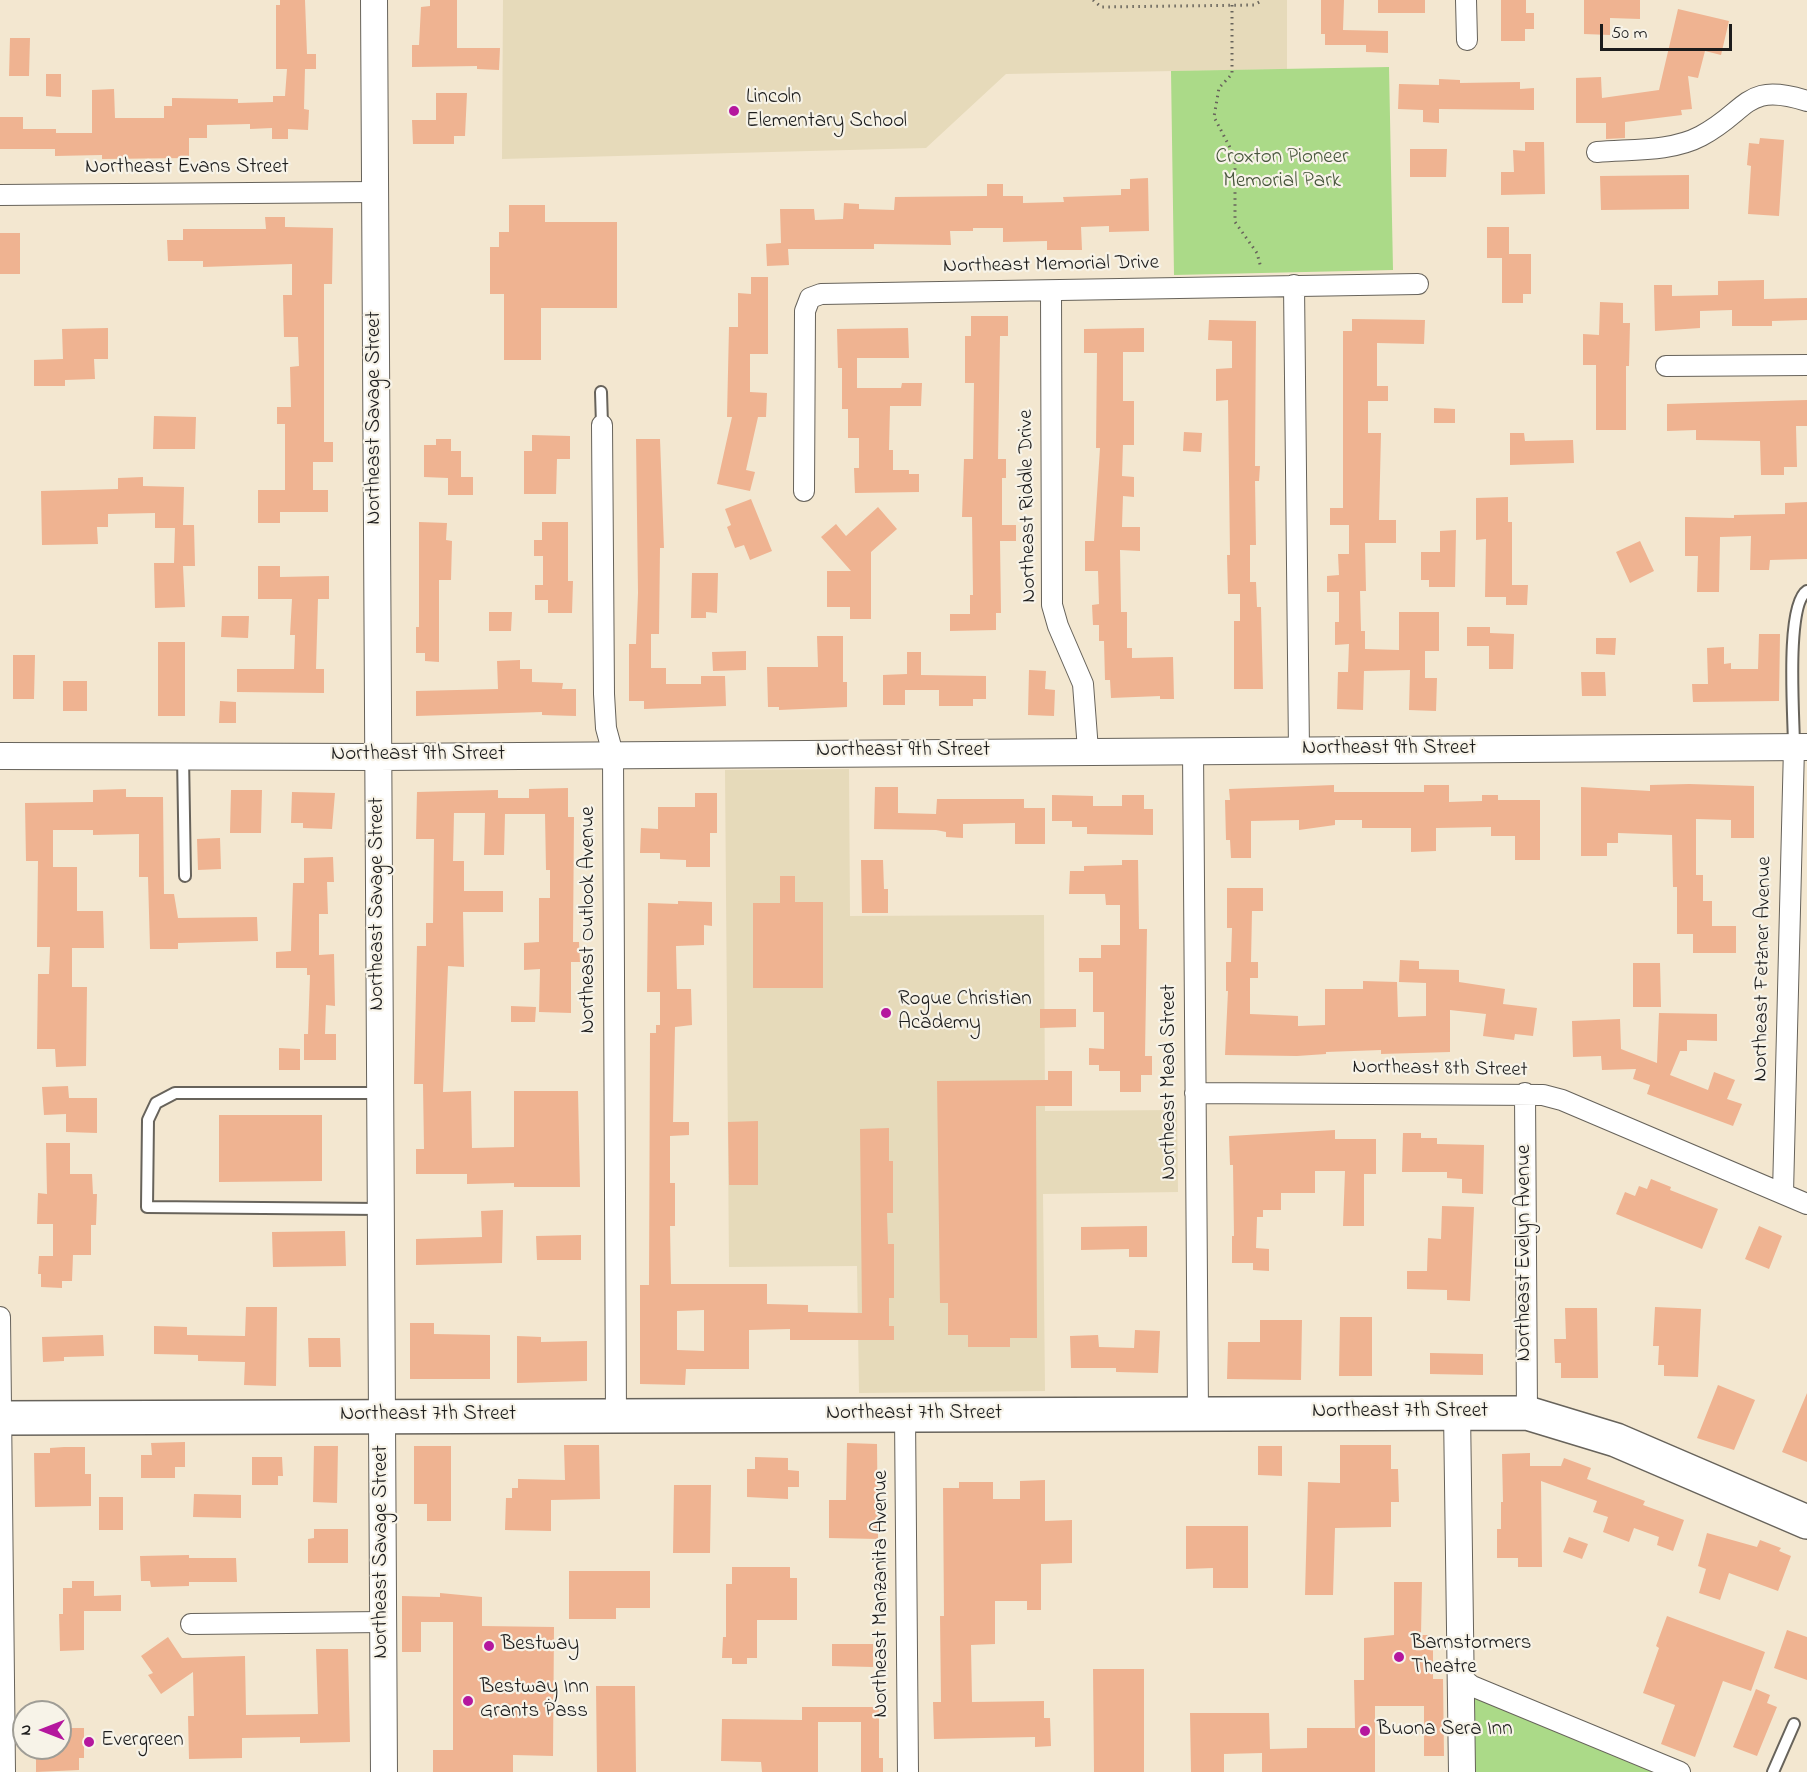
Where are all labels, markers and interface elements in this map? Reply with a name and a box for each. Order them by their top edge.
scale bar [1603,12,1735,50]
text: 50 m [1611,21,1648,47]
place label: Lincoln Elementary School [746,86,907,136]
marker: Lincoln Elementary School [727,104,741,118]
park label: Croxton Pioneer Memorial Park [1215,146,1349,196]
street label: Northeast Evans Street [85,156,289,182]
street label: Northeast Memorial Drive [943,252,1159,280]
street label: Northeast Savage Street [363,311,389,525]
street label: Northeast Riddle Drive [1015,409,1043,603]
street label: Northeast 9th Street [1302,737,1476,763]
street label: Northeast 9th Street [816,739,990,765]
street label: Northeast 9th Street [331,743,505,769]
street label: Northeast Savage Street [366,797,392,1011]
street label: Northeast Outlook Avenue [577,806,603,1034]
street label: Northeast Fetzner Avenue [1749,856,1779,1082]
street label: Northeast Mead Street [1158,984,1184,1180]
place label: Rogue Christian Academy [898,988,1032,1038]
marker: Rogue Christian Academy [879,1006,893,1020]
street label: Northeast 8th Street [1352,1056,1528,1084]
street label: Northeast Evelyn Avenue [1513,1145,1539,1361]
street label: Northeast 7th Street [1312,1400,1488,1426]
street label: Northeast 7th Street [826,1402,1002,1428]
street label: Northeast 7th Street [340,1403,516,1429]
street label: Northeast Savage Street [370,1445,396,1659]
street label: Northeast Manzanita Avenue [870,1470,896,1718]
place label: Barnstormers Theatre [1411,1632,1531,1682]
place label: Bestway [501,1633,579,1659]
marker: Bestway [482,1639,496,1653]
marker: Barnstormers Theatre [1392,1650,1406,1664]
place label: Bestway Inn Grants Pass [480,1676,589,1726]
marker: Bestway Inn Grants Pass [461,1694,475,1708]
north arrow [12,1700,72,1760]
place label: Buona Sera Inn [1377,1718,1513,1744]
marker: Buona Sera Inn [1358,1724,1372,1738]
text: N [14,1725,38,1735]
place label: Evergreen [101,1729,184,1755]
marker: Evergreen [82,1735,96,1749]

